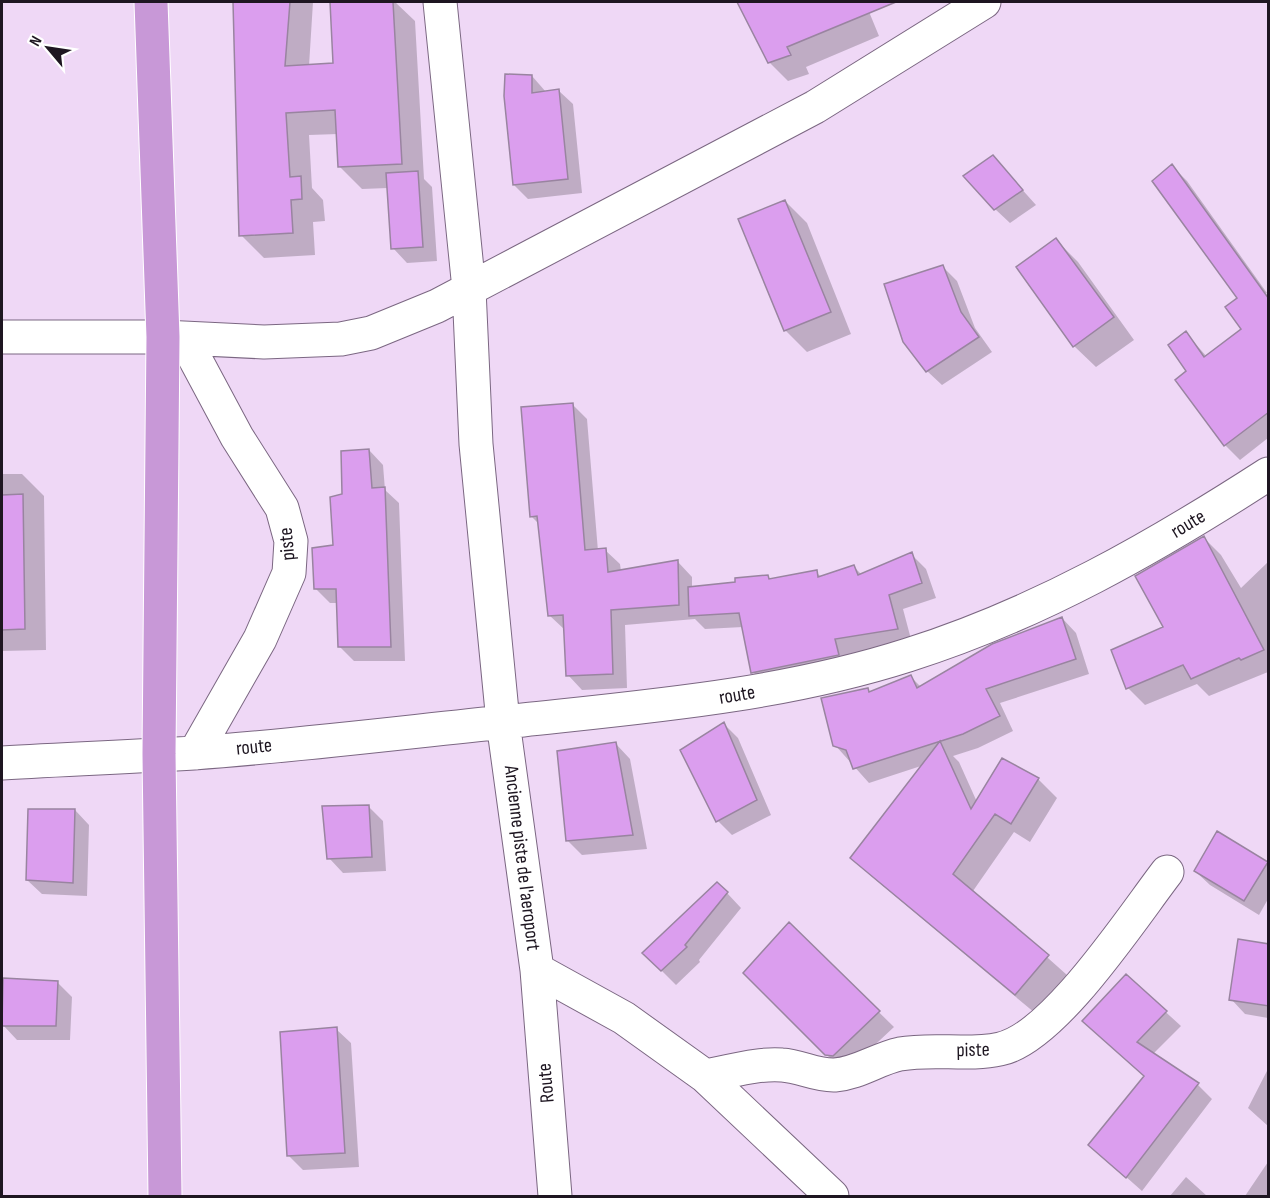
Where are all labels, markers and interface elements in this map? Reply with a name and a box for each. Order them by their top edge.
north arrow [18,18,78,78]
text: N [26,33,47,50]
street label: route [1166,504,1210,544]
street label: piste [274,526,300,562]
street label: route [717,680,757,710]
street label: route [235,733,273,761]
street label: Ancienne piste de l'aeroport [499,763,545,952]
street label: piste [956,1038,990,1062]
street label: Route [532,1062,560,1104]

